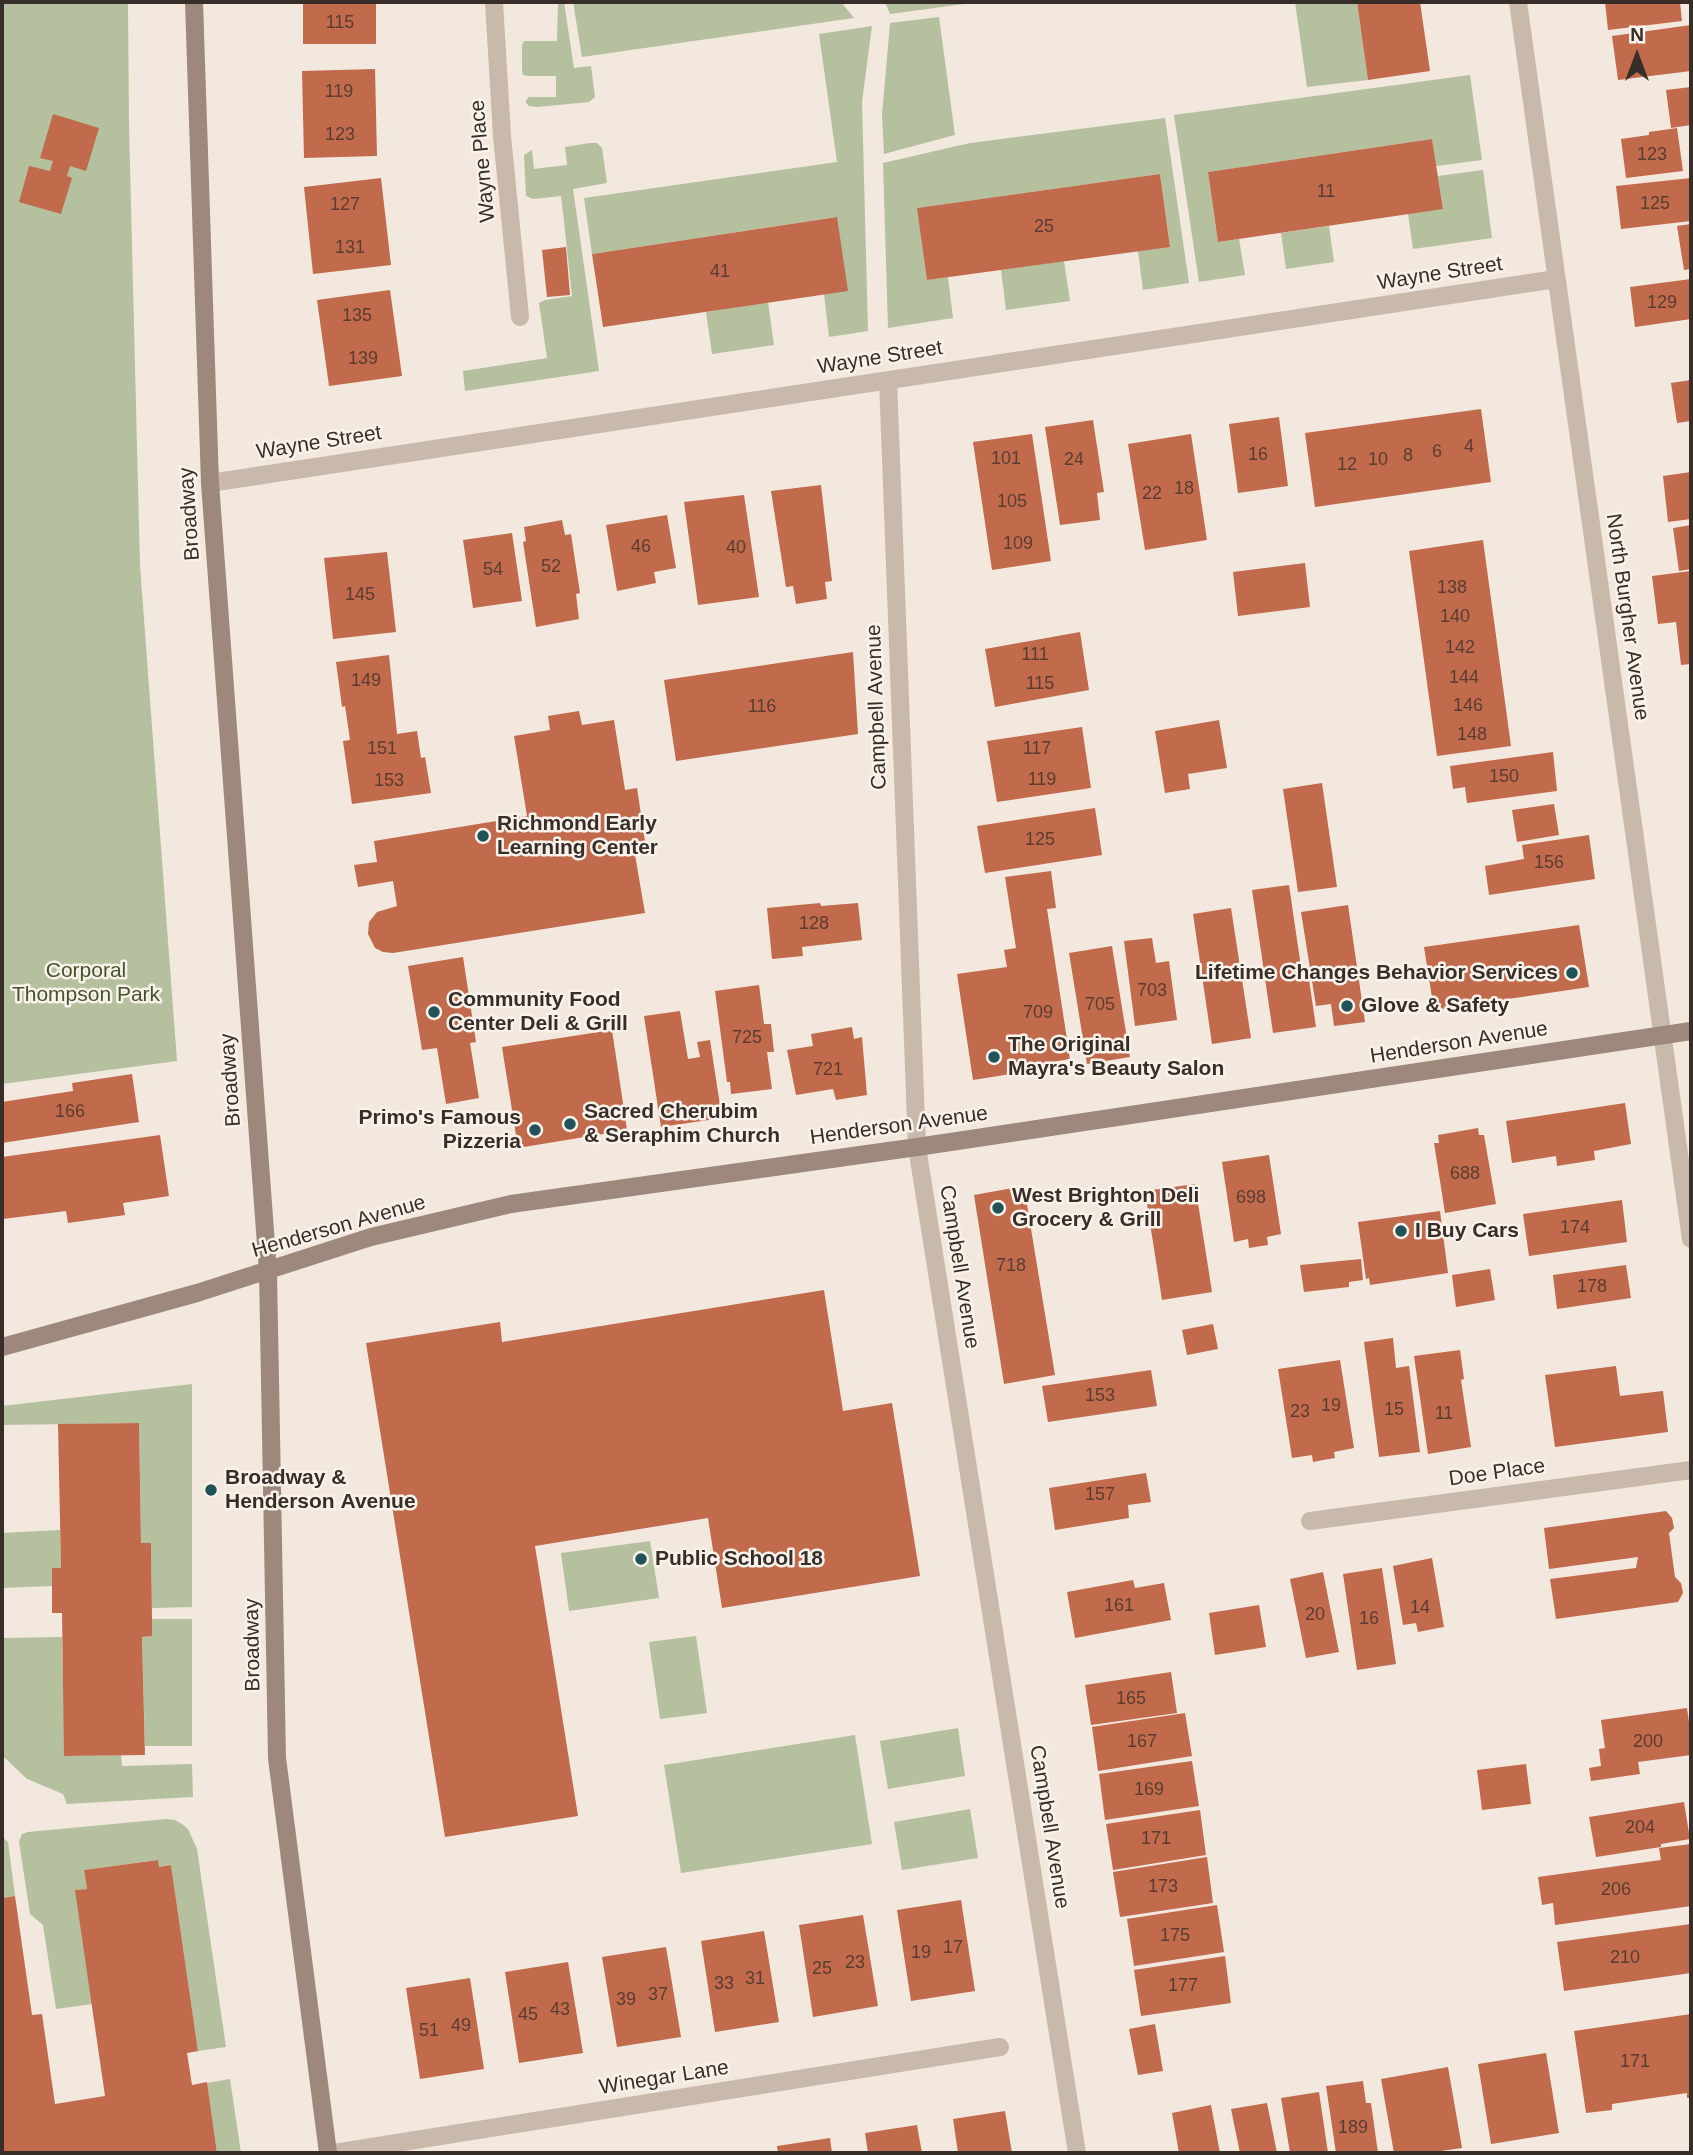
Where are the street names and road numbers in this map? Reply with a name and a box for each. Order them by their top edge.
street label: Wayne Place [465,99,501,223]
street label: Wayne Street [1376,252,1504,296]
street label: Wayne Street [816,336,944,380]
street label: Wayne Street [255,421,383,465]
street label: Broadway [174,467,206,561]
street label: North Burgher Avenue [1600,512,1654,722]
street label: Campbell Avenue [862,624,892,790]
street label: Henderson Avenue [1368,1017,1550,1069]
street label: Broadway [215,1033,247,1127]
street label: Henderson Avenue [808,1101,990,1151]
street label: Campbell Avenue [934,1183,984,1351]
street label: Henderson Avenue [249,1190,429,1264]
street label: Doe Place [1447,1454,1547,1492]
street label: Broadway [240,1598,266,1692]
street label: Campbell Avenue [1024,1743,1074,1911]
street label: Winegar Lane [597,2055,731,2101]

